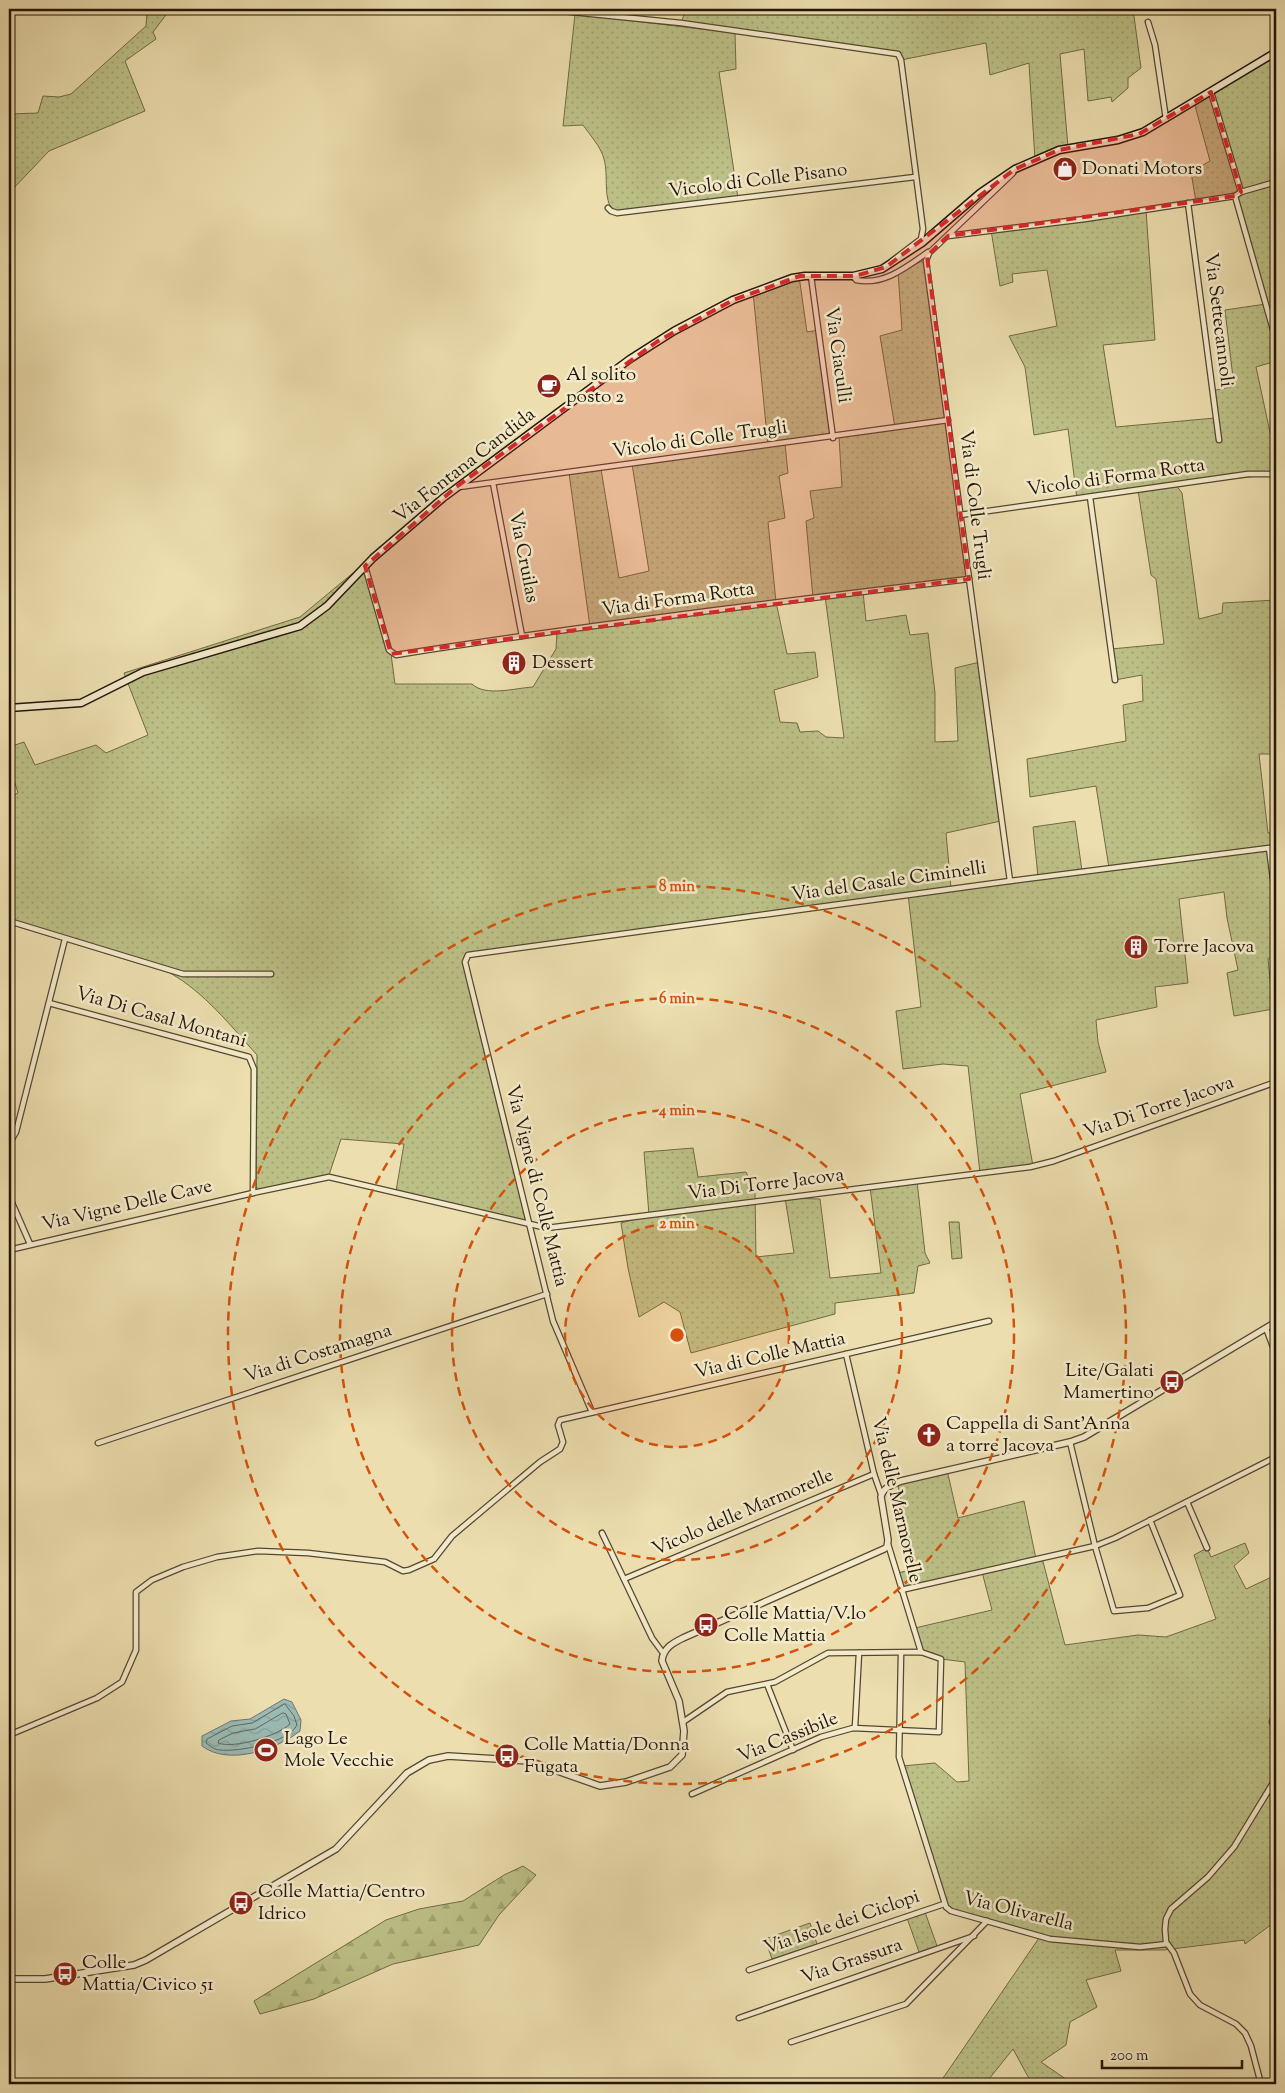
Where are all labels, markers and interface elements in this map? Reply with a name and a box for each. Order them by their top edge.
shop icon: Donati Motors [1052,156,1078,182]
place label: Donati Motors [1082,156,1202,183]
street label: Vicolo di Colle Pisano [667,157,849,205]
street label: Via Settecannoli [1196,251,1240,389]
street label: Via Ciaculli [817,305,857,405]
place label: Al solito posto 2 [566,362,636,411]
cafe icon: Al solito posto 2 [536,373,562,399]
street label: Via Fontana Candida [388,402,542,530]
street label: Vicolo di Colle Trugli [611,414,789,466]
street label: Via di Colle Trugli [951,429,997,581]
street label: Vicolo di Forma Rotta [1025,452,1207,504]
street label: Via Cruilas [501,509,545,605]
street label: Via di Forma Rotta [600,576,756,624]
building icon: Dessert [501,650,527,676]
place label: Dessert [532,650,594,677]
street label: Via del Casale Ciminelli [790,855,988,909]
text: 8 min [659,877,695,898]
building icon: Torre Jacova [1123,934,1149,960]
place label: Torre Jacova [1154,934,1255,961]
street label: Via Di Casal Montani [72,981,250,1055]
text: 6 min [659,989,695,1010]
street label: Via Di Torre Jacova [1080,1070,1238,1146]
street label: Via Vigne di Colle Mattia [498,1082,574,1290]
text: 4 min [658,1101,695,1122]
street label: Via Di Torre Jacova [686,1162,846,1208]
street label: Via Vigne Delle Cave [39,1173,215,1239]
text: 2 min [659,1214,695,1235]
street label: Via di Costamagna [241,1317,396,1391]
street label: Via di Colle Mattia [692,1325,848,1386]
centre of rings [668,1326,686,1344]
place label: Lite/Galati Mamertino [1063,1358,1154,1407]
bus stop icon: Lite/Galati Mamertino [1159,1369,1185,1395]
place label: Cappella di Sant'Anna a torre Jacova [946,1411,1130,1460]
street label: Via delle Marmorelle [864,1415,928,1586]
church icon: Cappella di Sant'Anna a torre Jacova [916,1422,942,1448]
street label: Vicolo delle Marmorelle [648,1462,838,1563]
place label: Colle Mattia/V.lo Colle Mattia [724,1601,866,1650]
bus stop icon: Colle Mattia/V.lo Colle Mattia [693,1612,719,1638]
street label: Via Cassibile [734,1706,842,1770]
place label: Lago Le Mole Vecchie [284,1726,394,1775]
place label: Colle Mattia/Donna Fugata [524,1732,690,1781]
sports icon: Lago Le Mole Vecchie [253,1737,279,1763]
bus stop icon: Colle Mattia/Donna Fugata [494,1743,520,1769]
place label: Colle Mattia/Centro Idrico [258,1879,425,1928]
street label: Via Isole dei Ciclopi [760,1884,924,1962]
street label: Via Olivarella [960,1885,1076,1939]
bus stop icon: Colle Mattia/Centro Idrico [228,1890,254,1916]
street label: Via Grassura [798,1932,907,1992]
place label: Colle Mattia/Civico 51 [82,1950,214,1999]
bus stop icon: Colle Mattia/Civico 51 [52,1961,78,1987]
scale bar [1102,2038,1242,2070]
text: 200 m [1110,2046,1149,2067]

